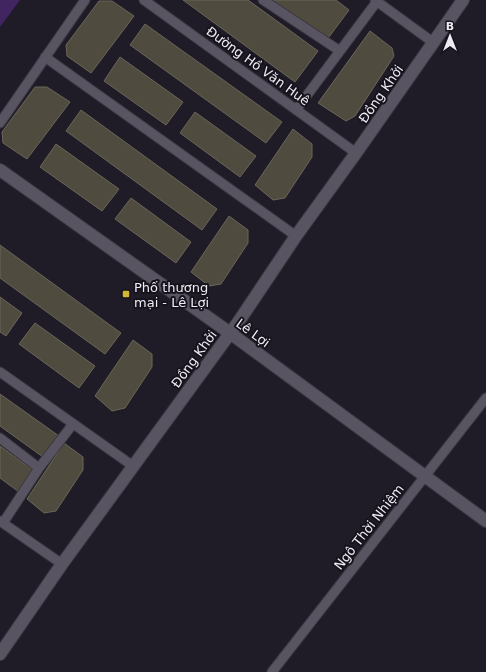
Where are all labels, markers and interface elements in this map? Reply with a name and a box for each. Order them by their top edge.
north arrow [430,16,470,56]
text: B [446,20,454,33]
street label: Đường Hồ Văn Huê [203,23,313,109]
street label: Đồng Khởi [356,62,406,126]
place label: Phố thương mại - Lê Lợi [134,280,209,310]
marker: Phố thương mại - Lê Lợi [121,289,131,299]
street label: Lê Lợi [233,316,273,350]
street label: Đồng Khởi [168,327,220,391]
street label: Ngô Thời Nhiệm [331,481,407,573]

